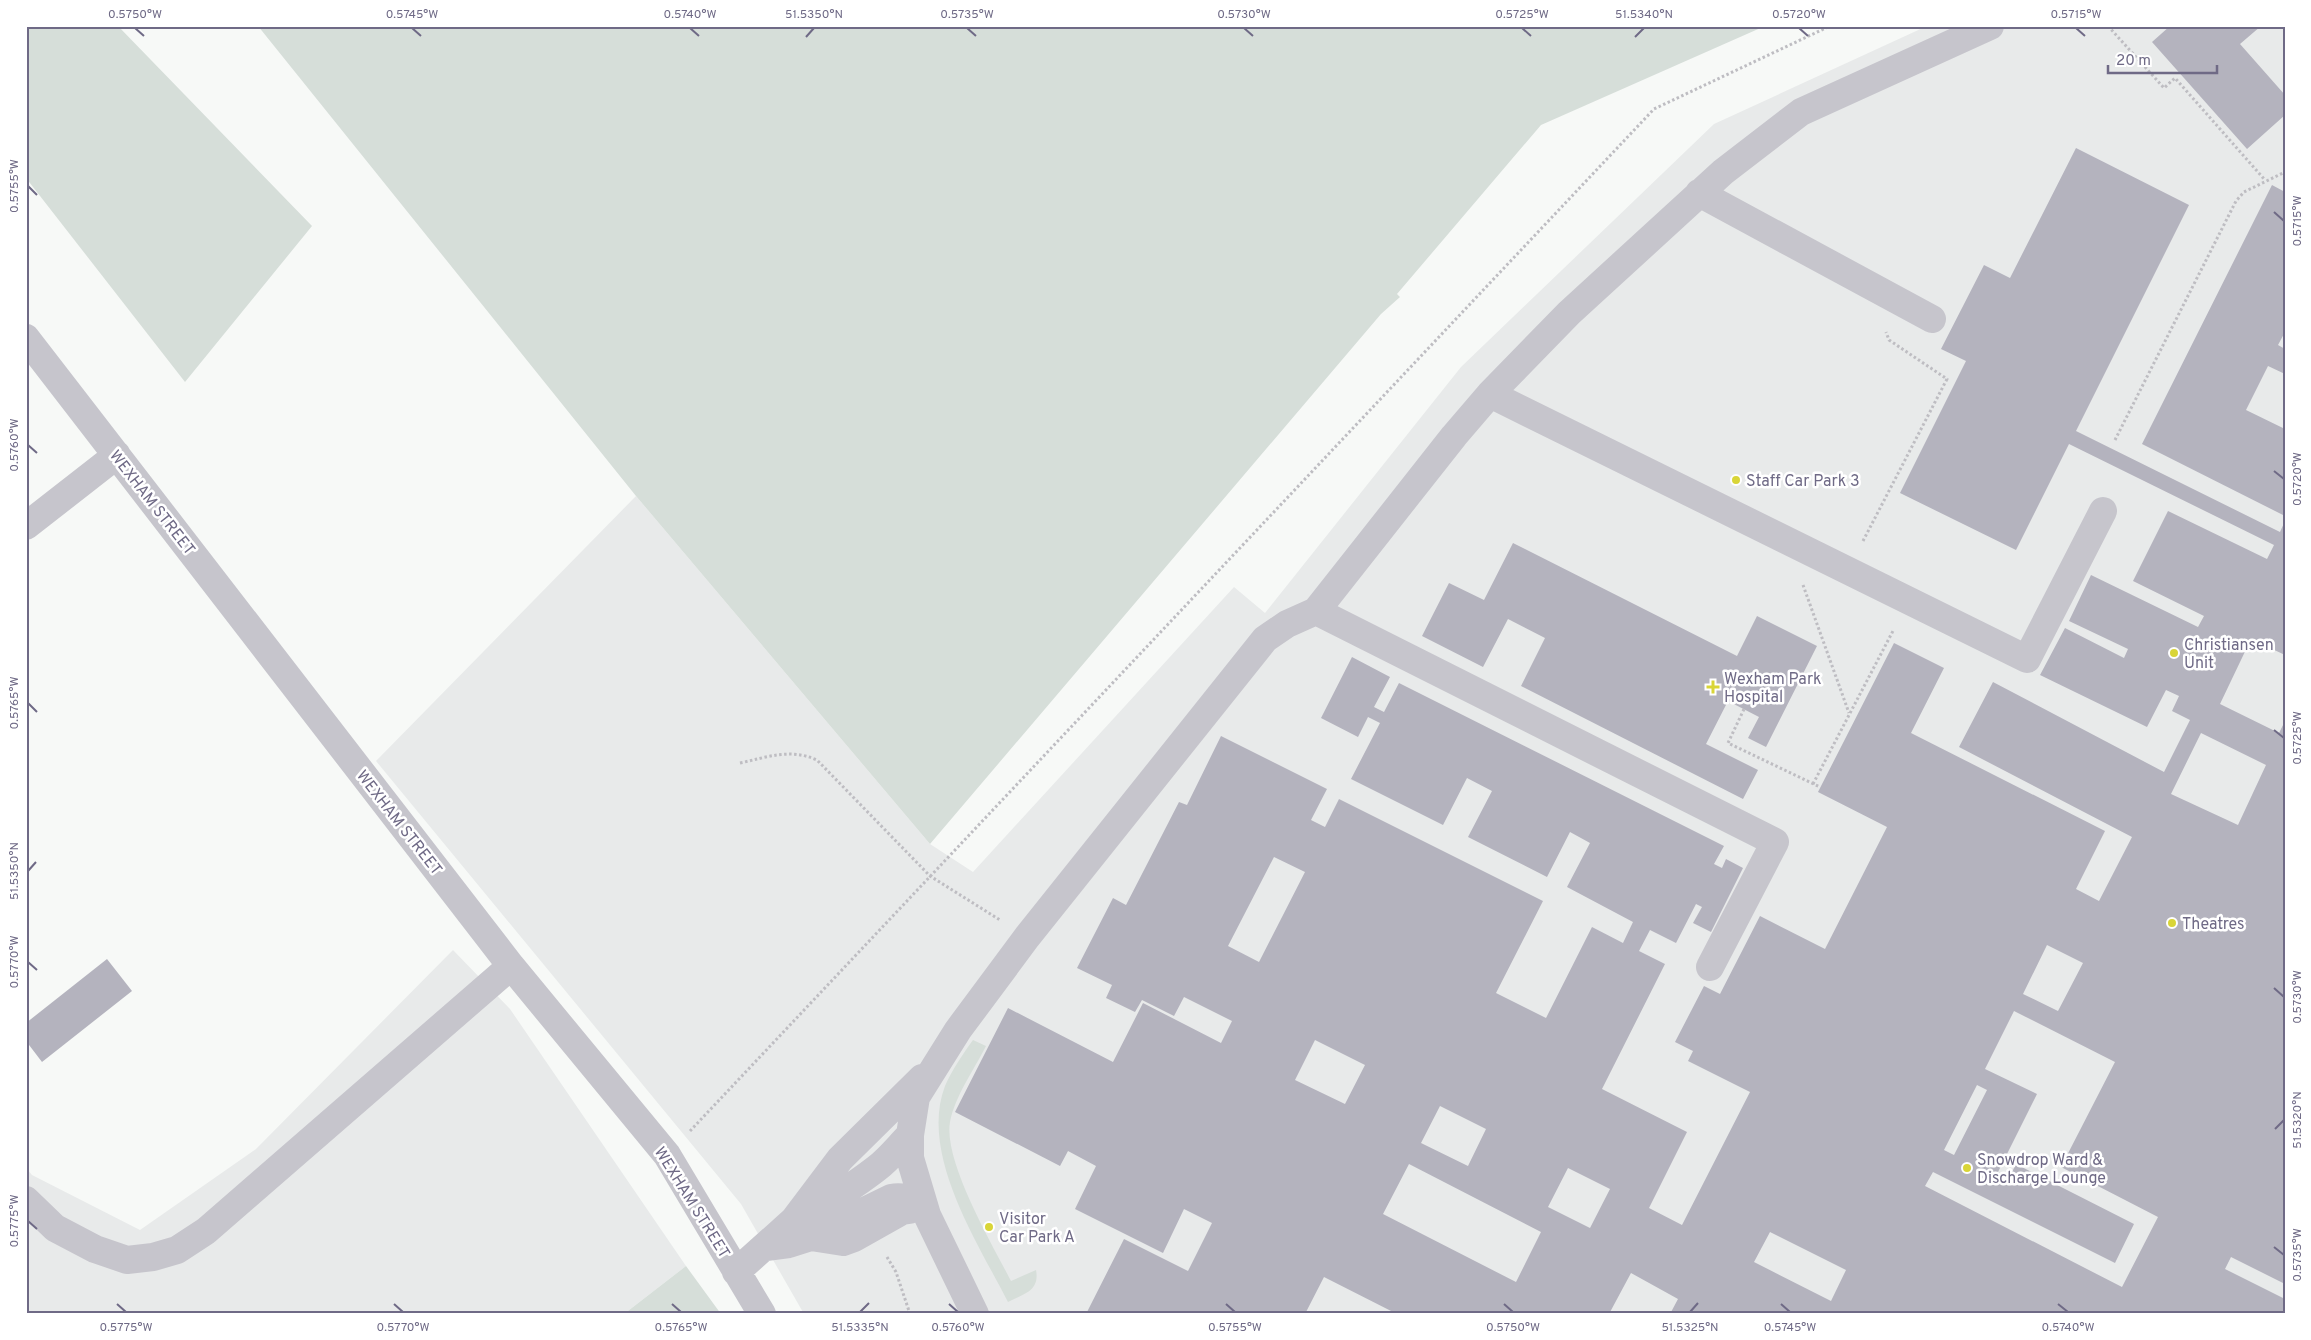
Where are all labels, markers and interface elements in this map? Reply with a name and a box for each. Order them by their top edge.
text: 0.5750°W [108,7,162,23]
text: 0.5745°W [386,7,438,23]
text: 0.5740°W [664,7,716,23]
text: 51.5350°N [785,7,843,23]
text: 0.5735°W [940,7,994,23]
text: 0.5730°W [1217,7,1271,23]
text: 0.5725°W [1495,7,1549,23]
text: 51.5340°N [1615,7,1673,23]
text: 0.5720°W [1772,7,1826,23]
text: 0.5715°W [2050,7,2102,23]
scale bar [2108,42,2217,74]
text: 20 m [2116,52,2151,71]
text: 0.5755°W [7,159,23,213]
text: 0.5715°W [2290,195,2306,247]
text: 0.5760°W [7,418,23,472]
street label: WEXHAM STREET [104,447,199,560]
text: 0.5720°W [2290,452,2306,506]
place label: Staff Car Park 3 [1746,472,1860,492]
marker: Staff Car Park 3 [1730,474,1742,486]
place label: Christiansen Unit [2184,636,2274,674]
marker: Christiansen Unit [2168,647,2180,659]
place label: Wexham Park Hospital [1724,670,1822,708]
text: 0.5765°W [7,676,23,730]
marker: Wexham Park Hospital [1706,680,1720,694]
text: 0.5725°W [2290,711,2306,765]
street label: WEXHAM STREET [351,767,446,880]
text: 51.5350°N [7,842,23,900]
place label: Theatres [2182,915,2244,935]
marker: Theatres [2166,917,2178,929]
text: 0.5770°W [7,935,23,989]
text: 0.5730°W [2290,970,2306,1024]
text: 51.5320°N [2290,1091,2306,1149]
street label: WEXHAM STREET [649,1144,734,1263]
place label: Snowdrop Ward & Discharge Lounge [1977,1151,2106,1189]
marker: Snowdrop Ward & Discharge Lounge [1961,1162,1973,1174]
text: 0.5775°W [7,1194,23,1248]
place label: Visitor Car Park A [999,1210,1075,1248]
marker: Visitor Car Park A [983,1221,995,1233]
text: 0.5735°W [2290,1228,2306,1282]
text: 0.5775°W [99,1320,153,1336]
text: 0.5770°W [376,1320,430,1336]
text: 0.5765°W [654,1320,708,1336]
text: 51.5335°N [831,1320,889,1336]
text: 0.5760°W [931,1320,985,1336]
text: 0.5755°W [1208,1320,1262,1336]
text: 0.5750°W [1486,1320,1540,1336]
text: 51.5325°N [1661,1320,1719,1336]
text: 0.5745°W [1764,1320,1816,1336]
text: 0.5740°W [2042,1320,2094,1336]

